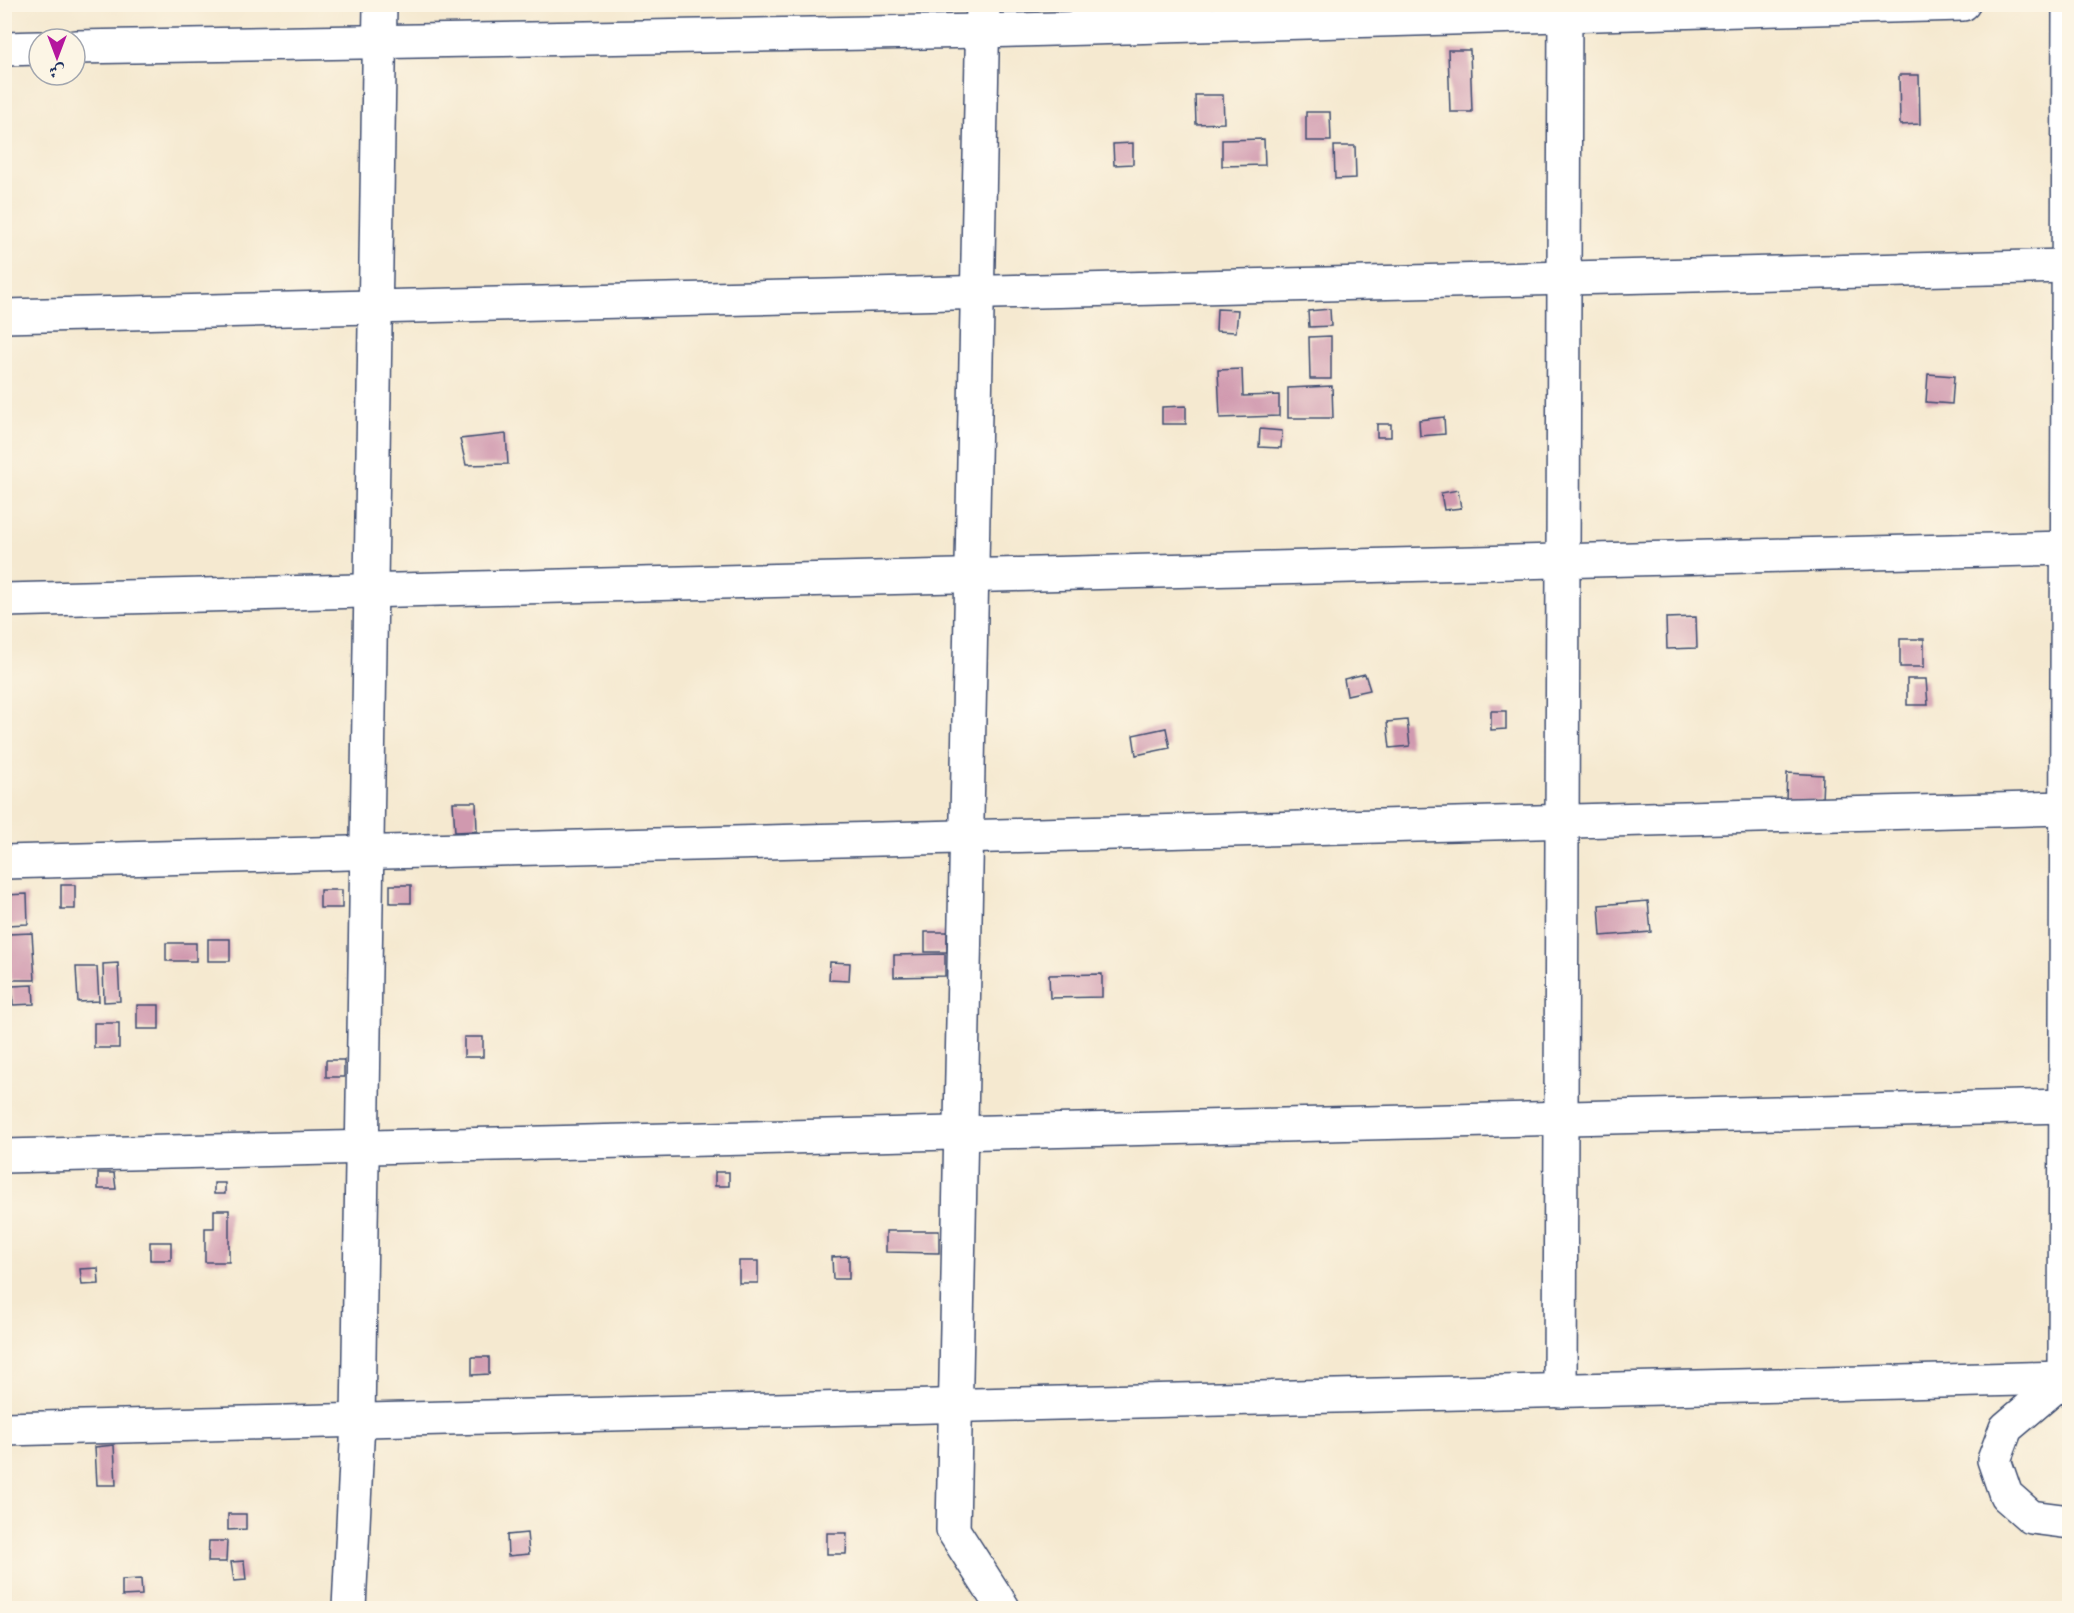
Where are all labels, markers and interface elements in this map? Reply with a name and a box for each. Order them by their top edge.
north arrow [27,27,87,87]
text: ش [49,62,65,81]

